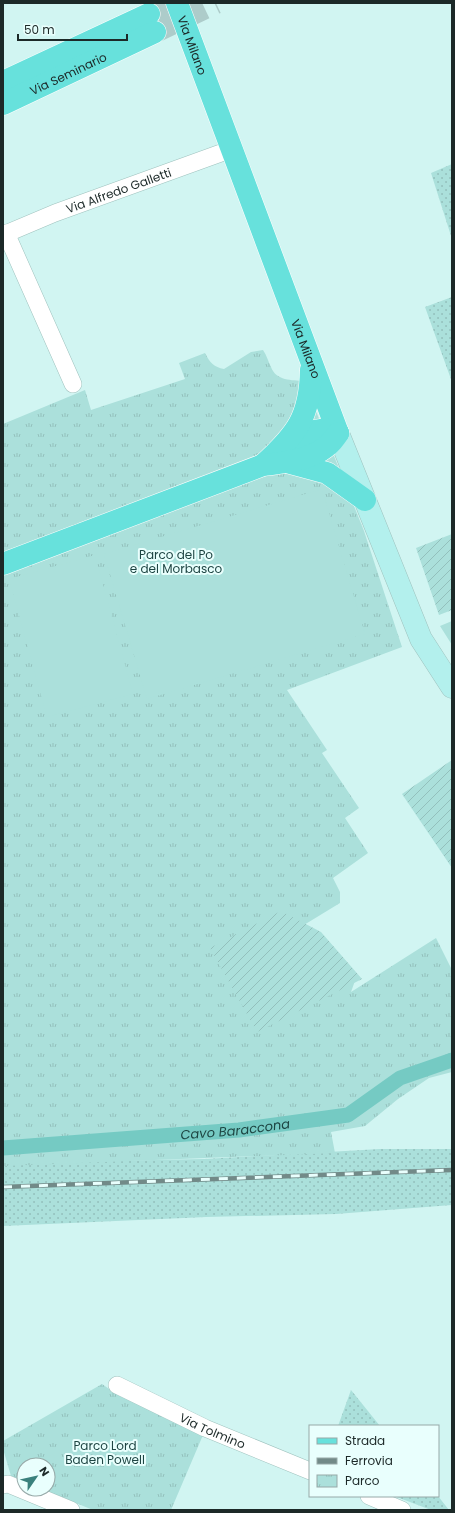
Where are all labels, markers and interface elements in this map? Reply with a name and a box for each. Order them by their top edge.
street label: Via Milano [174,13,212,78]
scale bar [18,16,127,42]
text: 50 m [24,21,55,38]
street label: Via Seminario [27,48,110,99]
street label: Via Alfredo Galletti [63,163,174,217]
street label: Via Milano [288,316,325,381]
park label: Parco del Po e del Morbasco [130,546,222,577]
water label: Cavo Baraccona [180,1114,291,1144]
street label: Via Tolmino [177,1408,248,1452]
legend [309,1425,439,1497]
text: Strada [345,1432,385,1449]
park label: Parco Lord Baden Powell [65,1437,145,1468]
text: Ferrovia [345,1452,393,1469]
north arrow [16,1457,56,1497]
text: N [35,1464,53,1479]
text: Parco [345,1472,380,1489]

